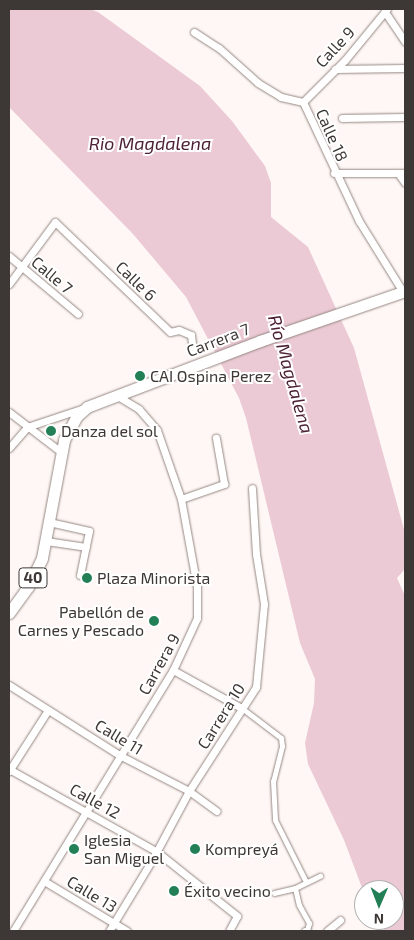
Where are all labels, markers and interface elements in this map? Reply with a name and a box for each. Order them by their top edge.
street label: Calle 9 [311,23,359,71]
street label: Calle 18 [312,106,352,164]
water label: Rio Magdalena [89,132,211,154]
street label: Calle 7 [28,252,76,298]
street label: Calle 6 [112,257,160,305]
water label: Río Magdalena [264,312,318,436]
street label: Carrera 7 [184,319,252,361]
place label: CAI Ospina Perez [150,366,271,386]
marker: CAI Ospina Perez [134,370,146,382]
place label: Danza del sol [61,421,158,441]
marker: Danza del sol [45,425,57,437]
road number: 40 [18,566,48,590]
place label: Plaza Minorista [97,568,210,588]
marker: Plaza Minorista [81,572,93,584]
place label: Pabellón de Carnes y Pescado [17,602,144,640]
marker: Pabellón de Carnes y Pescado [148,615,160,627]
street label: Carrera 9 [134,630,184,698]
street label: Carrera 10 [193,680,249,752]
street label: Calle 11 [92,715,146,759]
street label: Calle 12 [66,779,124,823]
place label: Iglesia San Miguel [84,830,164,868]
place label: Kompreyá [205,839,279,859]
marker: Iglesia San Miguel [68,843,80,855]
marker: Kompreyá [189,843,201,855]
street label: Calle 13 [64,872,120,916]
north arrow [354,880,404,930]
place label: Éxito vecino [184,881,271,901]
marker: Éxito vecino [168,885,180,897]
text: N [374,911,384,928]

